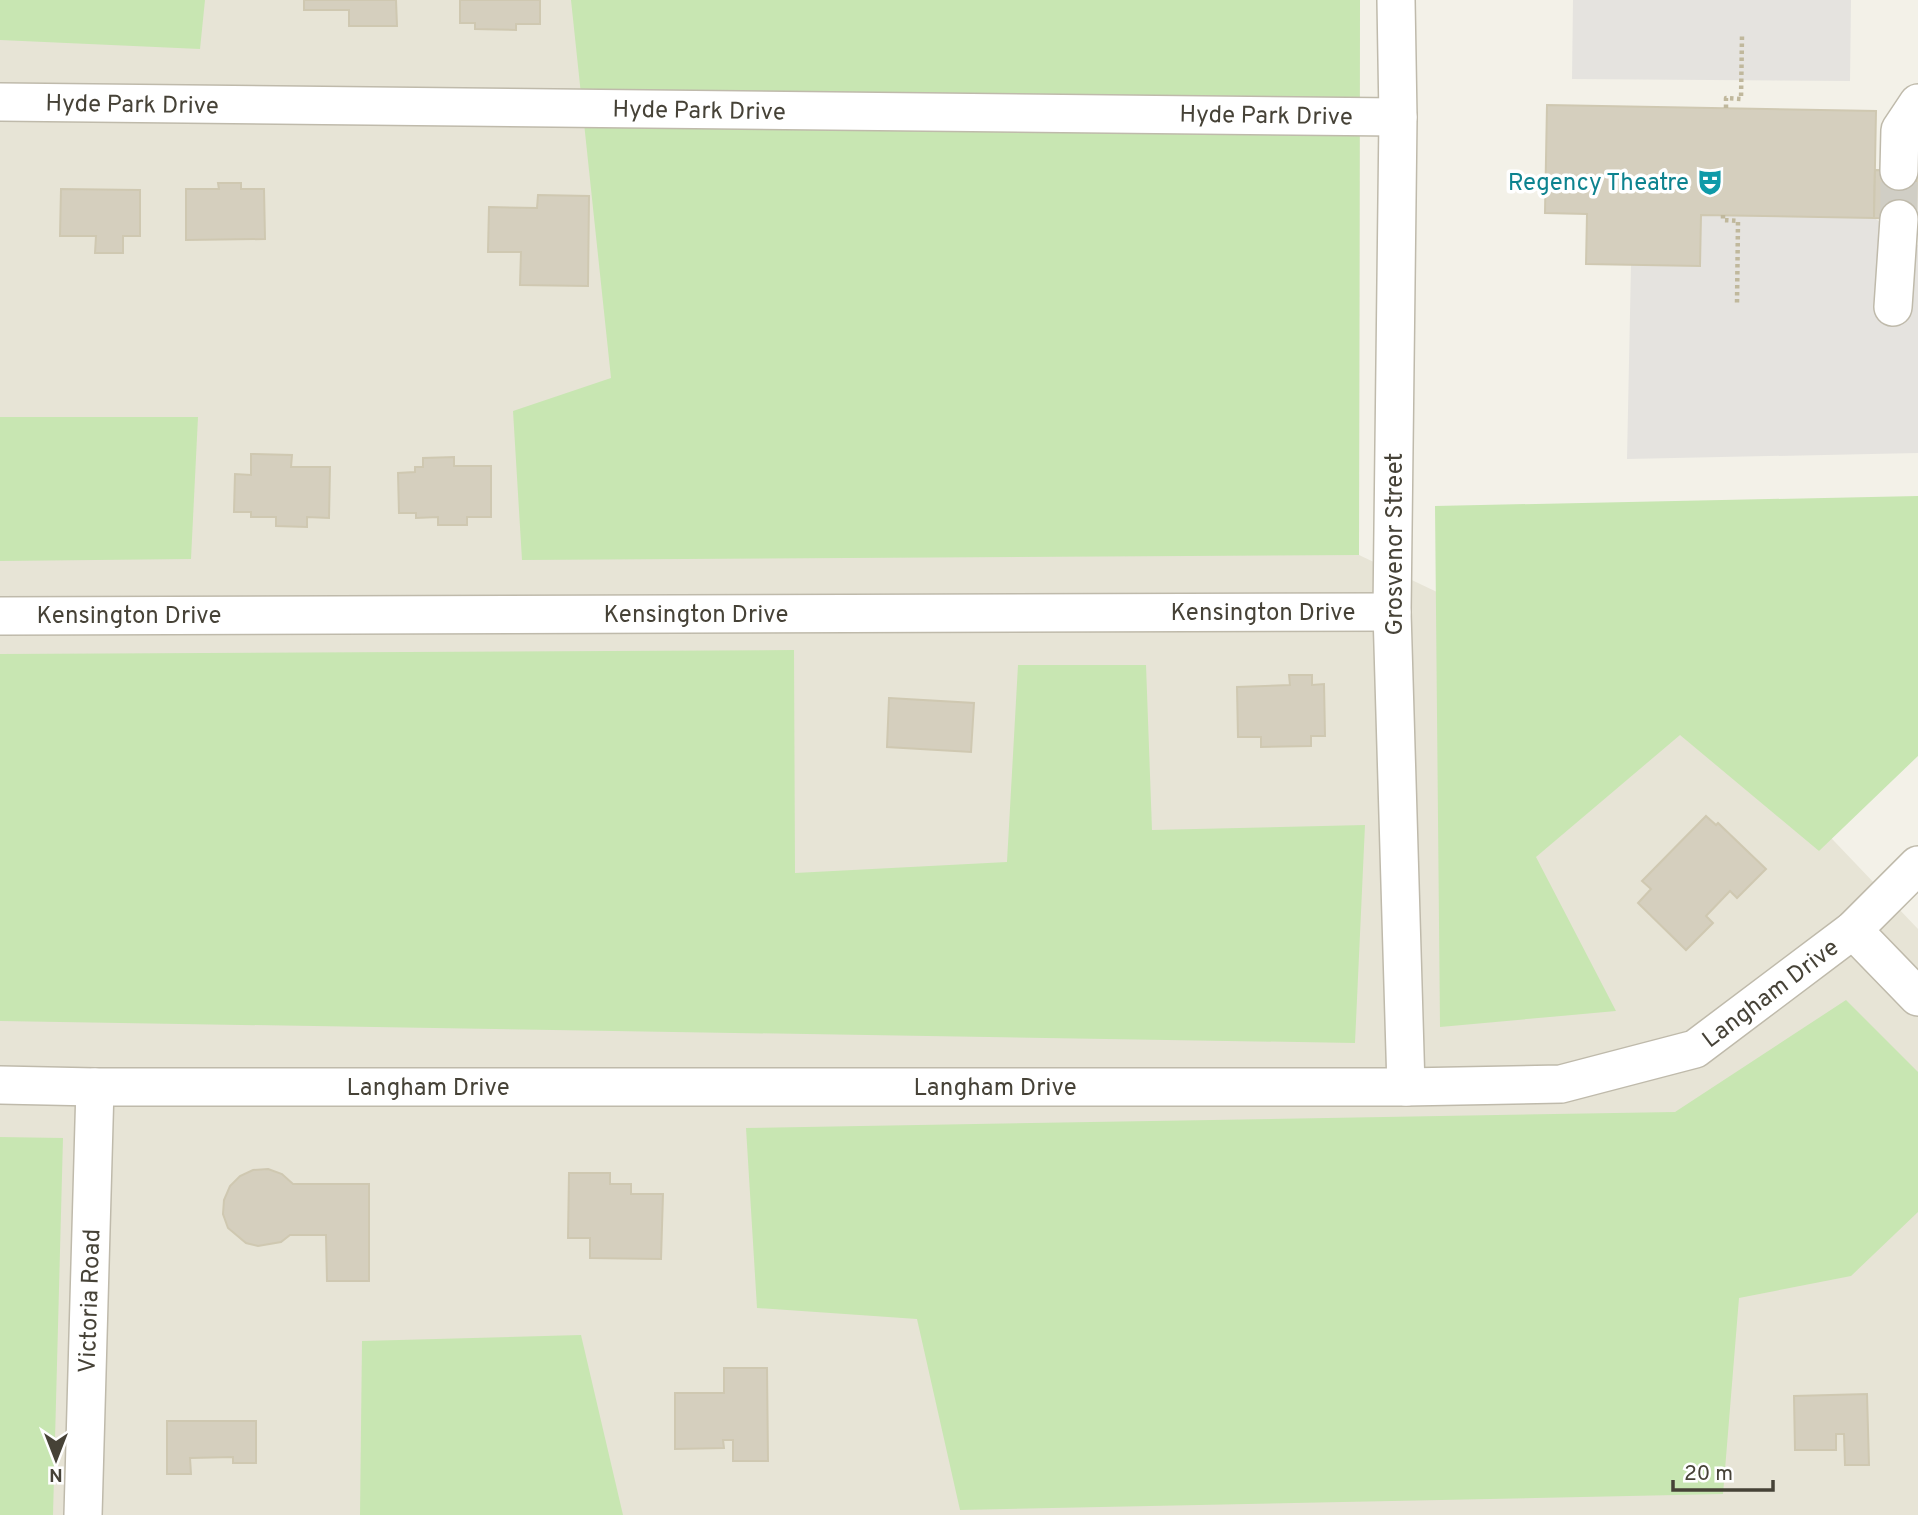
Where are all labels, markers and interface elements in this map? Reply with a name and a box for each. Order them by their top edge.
street label: Hyde Park Drive [45,89,219,123]
street label: Hyde Park Drive [612,95,786,129]
street label: Hyde Park Drive [1179,100,1353,134]
theatre icon: Regency Theatre [1695,167,1725,197]
place label: Regency Theatre [1508,169,1689,199]
street label: Grosvenor Street [1381,453,1411,635]
street label: Kensington Drive [1171,599,1355,629]
street label: Kensington Drive [604,601,788,631]
street label: Kensington Drive [37,602,221,632]
street label: Langham Drive [1697,934,1845,1056]
street label: Langham Drive [346,1074,510,1104]
street label: Langham Drive [913,1074,1077,1104]
street label: Victoria Road [73,1228,109,1374]
north arrow [21,1424,91,1494]
scale bar [1673,1448,1773,1492]
text: 20 m [1684,1461,1733,1488]
text: N [49,1462,63,1486]

